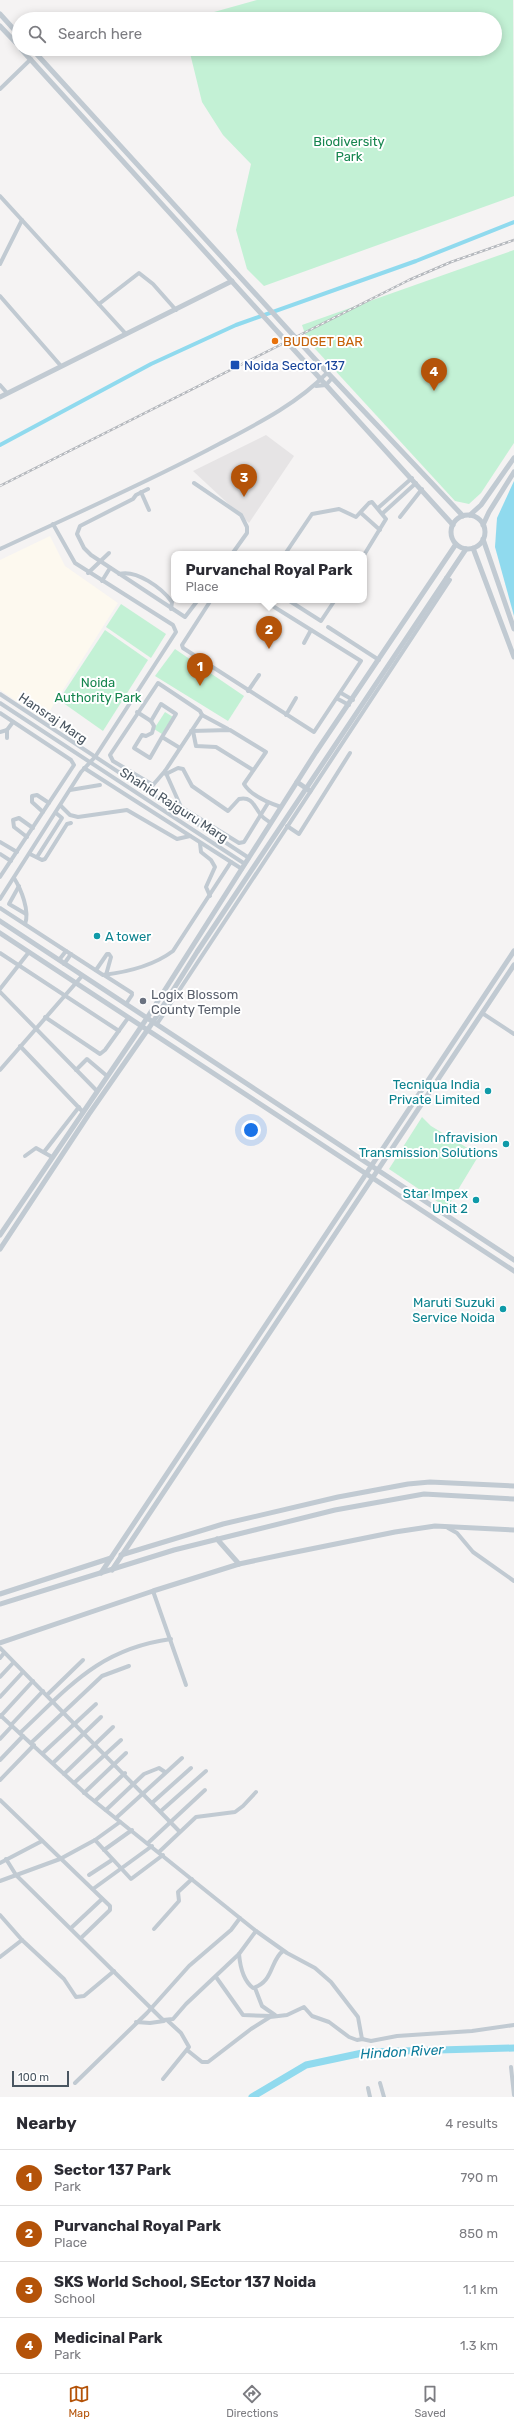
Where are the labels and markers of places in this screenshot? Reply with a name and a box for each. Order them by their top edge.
place label: BUDGET BAR [283,334,363,349]
marker: BUDGET BAR [270,336,280,346]
place label: Noida Sector 137 [244,358,345,373]
pin: 4 [421,358,447,391]
marker: Noida Sector 137 [229,359,241,371]
pin: 3 [231,464,257,497]
pin: 2 [256,616,282,649]
pin: 1 [187,653,213,686]
place label: A tower [105,929,151,944]
marker: A tower [92,931,102,941]
place label: Logix Blossom County Temple [151,987,241,1017]
marker: Logix Blossom County Temple [138,996,148,1006]
place label: Tecniqua India Private Limited [389,1077,480,1107]
marker: Tecniqua India Private Limited [483,1086,493,1096]
place label: Infravision Transmission Solutions [359,1130,498,1160]
marker: Infravision Transmission Solutions [501,1139,511,1149]
place label: Star Impex Unit 2 [403,1186,468,1216]
marker: Star Impex Unit 2 [471,1195,481,1205]
place label: Maruti Suzuki Service Noida [412,1295,495,1325]
marker: Maruti Suzuki Service Noida [498,1304,508,1314]

